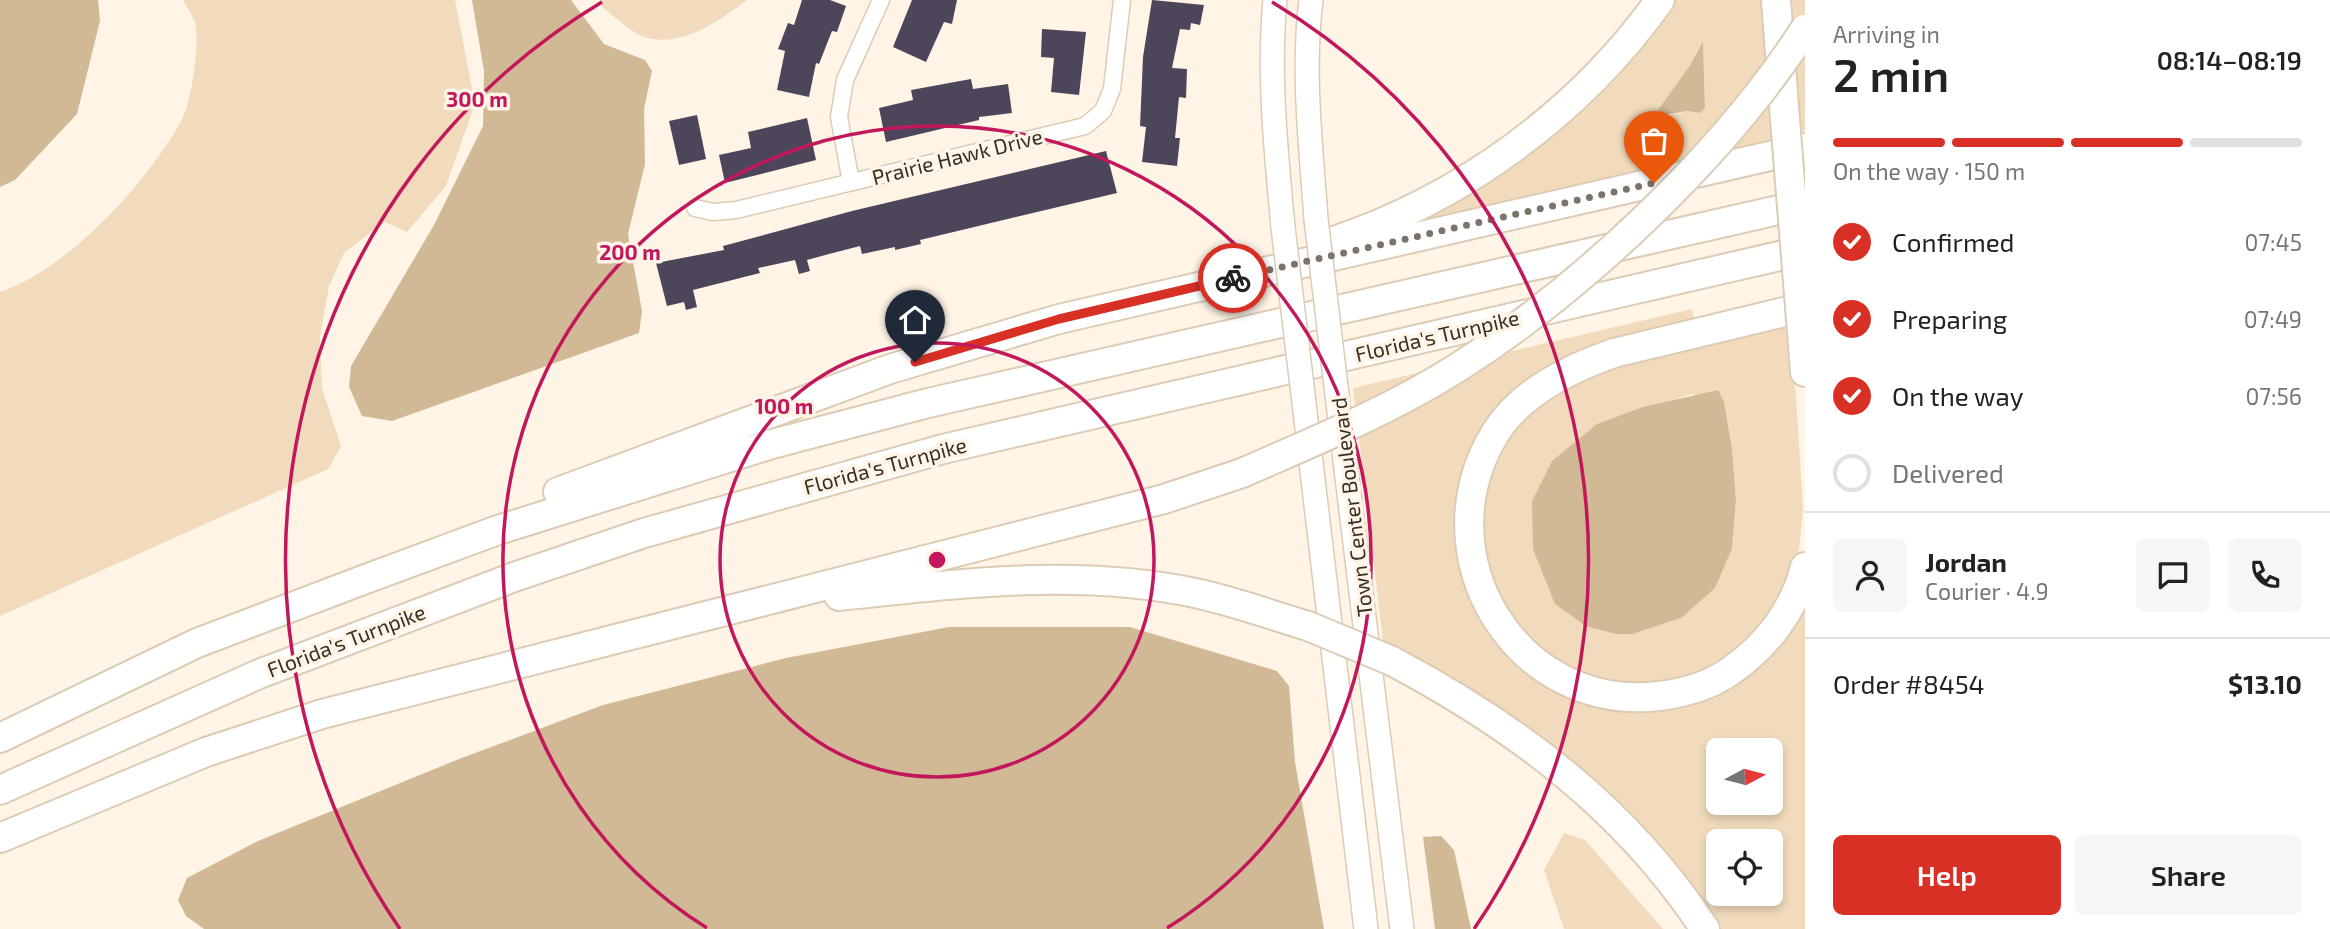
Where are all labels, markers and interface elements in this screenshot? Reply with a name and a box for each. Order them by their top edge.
text: Arriving in [1833,20,1940,48]
text: 08:14–08:19 [2157,44,2302,75]
text: 2 min [1833,46,1949,101]
text: 300 m [446,86,508,111]
pin [1624,111,1684,183]
icon: bag [1635,122,1673,160]
street label: Prairie Hawk Drive [869,123,1045,189]
text: On the way · 150 m [1833,157,2025,185]
icon: check [1833,223,1871,261]
text: Confirmed [1892,226,2015,257]
text: 07:45 [2244,228,2302,256]
text: 200 m [599,239,661,264]
courier [1198,243,1268,313]
icon: bike [1214,259,1252,297]
pin [885,290,945,362]
icon: check [1833,300,1871,338]
icon: home [896,301,934,339]
text: Preparing [1892,303,2007,334]
street label: Florida's Turnpike [1353,304,1521,366]
text: 07:49 [2244,305,2302,333]
icon: check [1833,377,1871,415]
text: On the way [1892,380,2023,411]
text: 07:56 [2245,382,2302,410]
text: 100 m [755,393,813,418]
street label: Town Center Boulevard [1325,396,1377,618]
street label: Florida's Turnpike [801,431,969,499]
text: Delivered [1892,457,2004,488]
button: person [1833,538,1907,612]
button: chat [2136,538,2210,612]
button: phone [2228,538,2302,612]
text: Jordan [1925,546,2007,577]
centre of rings [925,548,949,572]
text: Courier · 4.9 [1925,577,2049,605]
street label: Florida's Turnpike [263,598,429,682]
text: Order #8454 [1833,668,1985,699]
text: $13.10 [2228,668,2302,699]
north arrow [1706,738,1783,816]
map controls [1706,738,1783,906]
button: locate [1706,829,1783,906]
button: Help [1833,835,2061,915]
button: Share [2075,835,2302,915]

